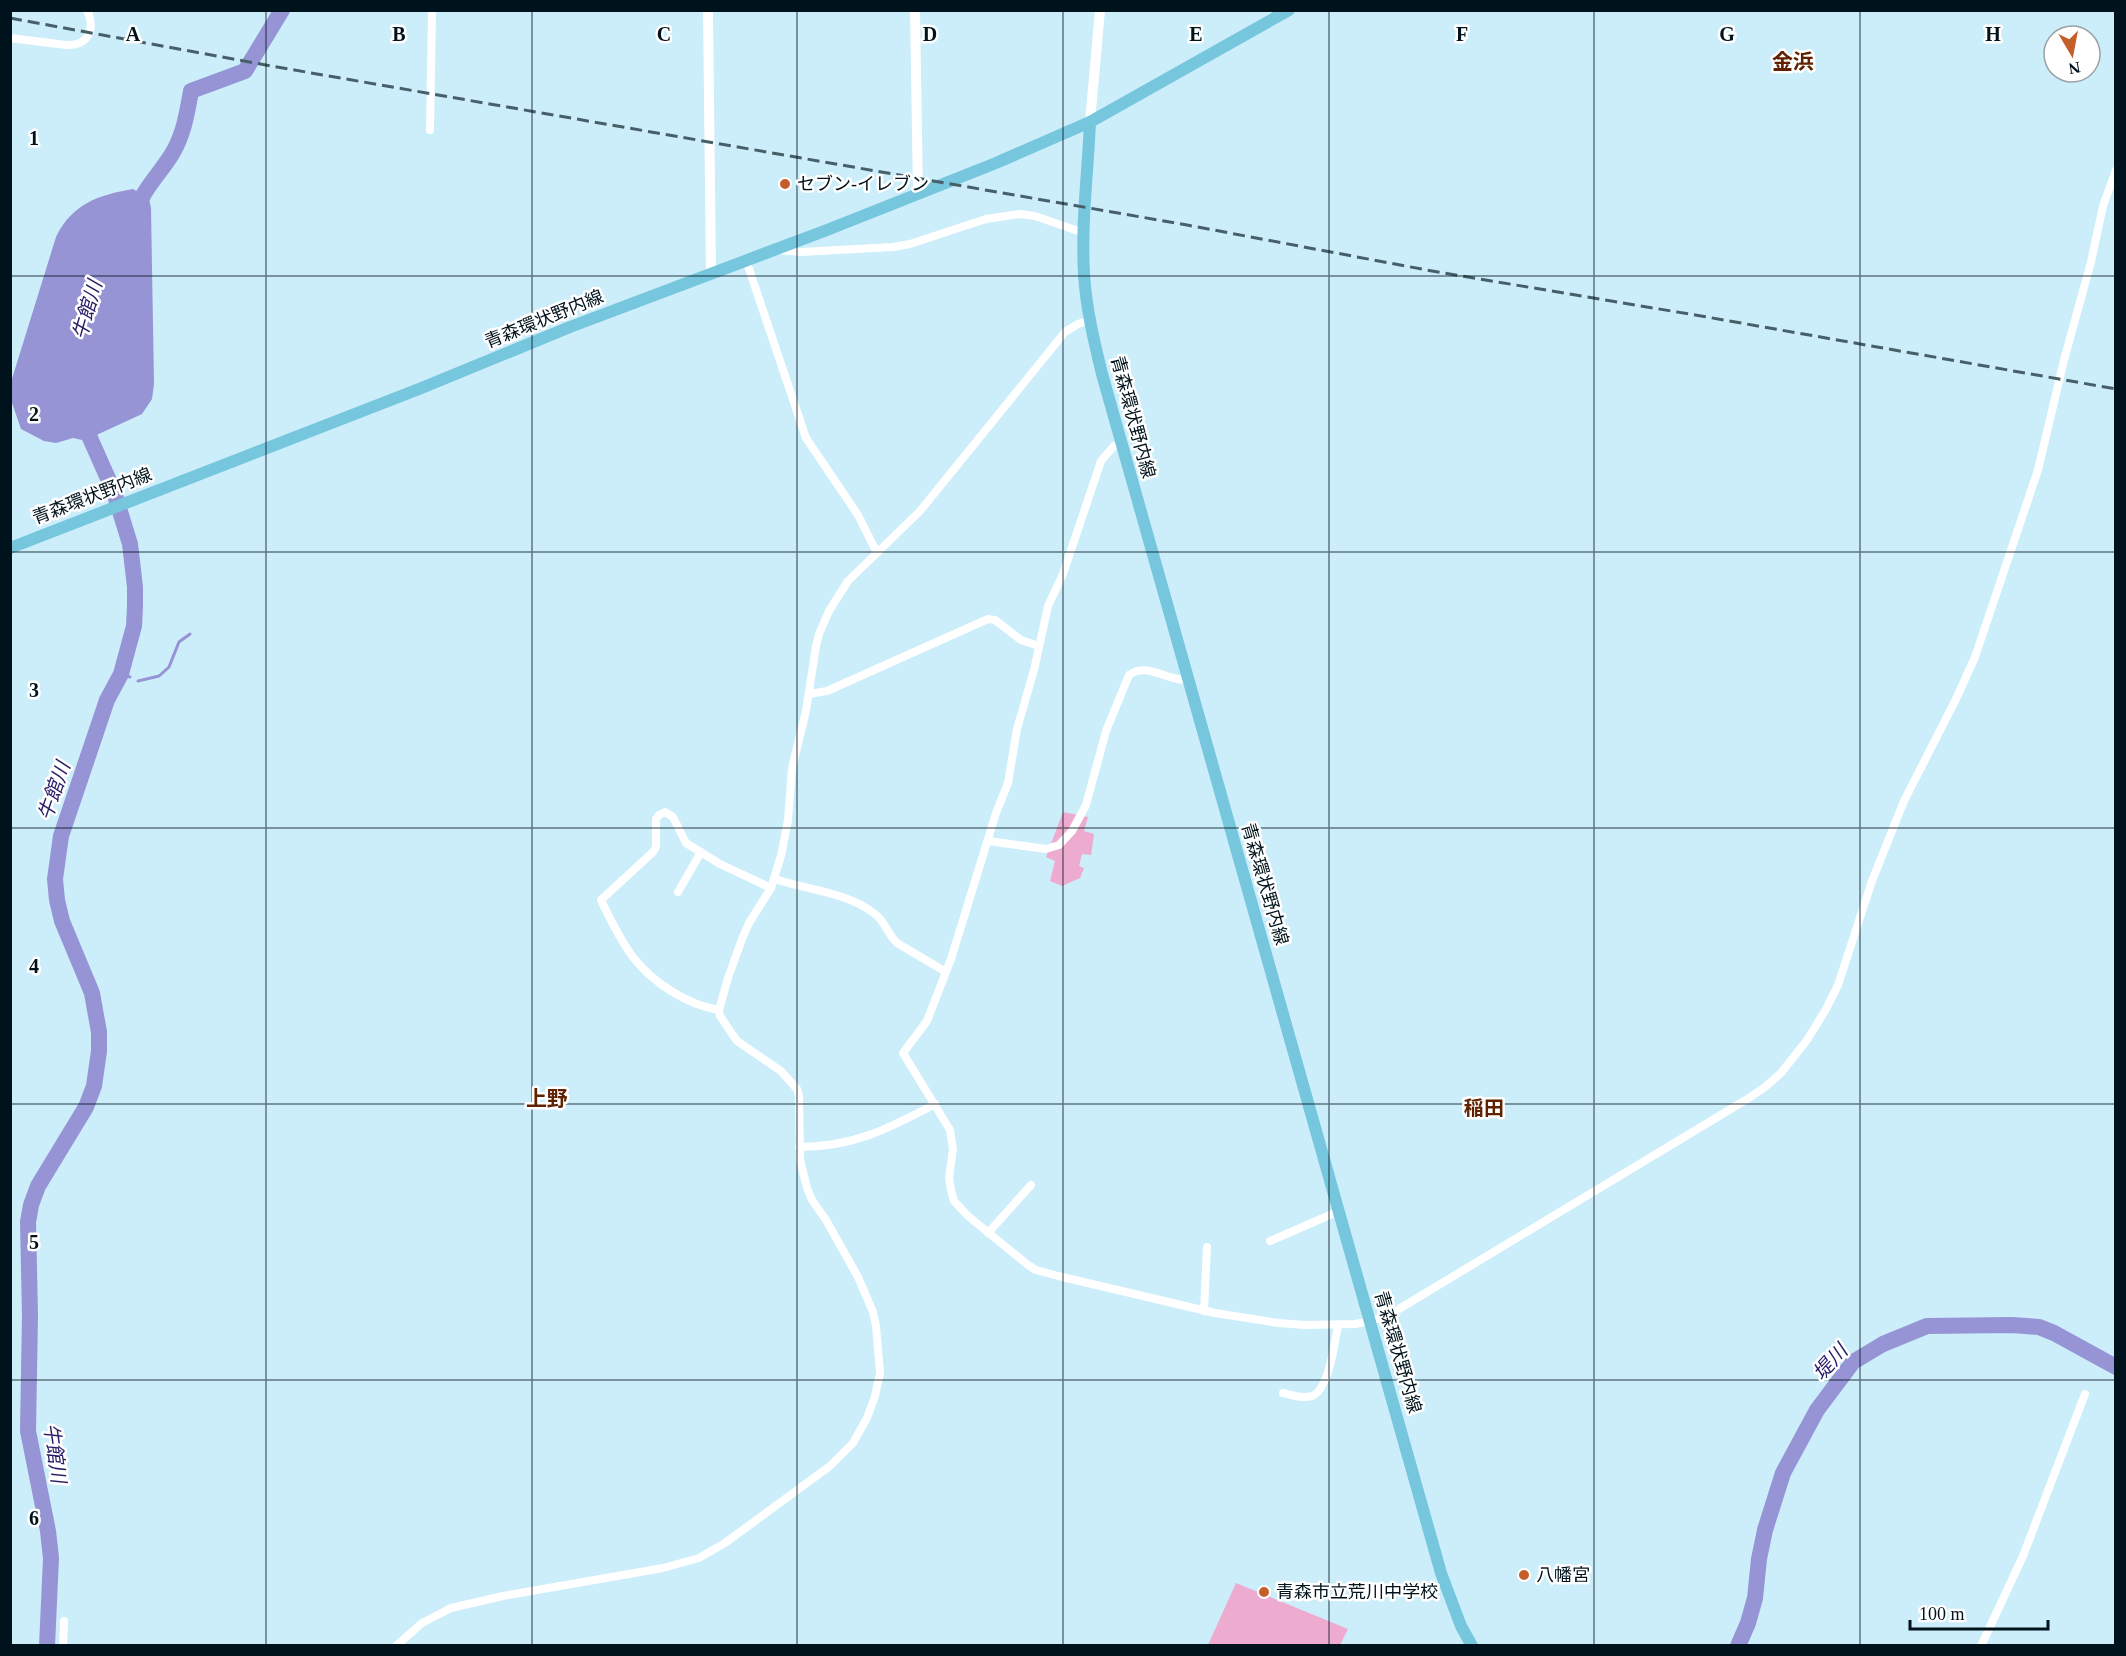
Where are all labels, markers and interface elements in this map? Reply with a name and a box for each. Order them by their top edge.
text: A [126,23,141,45]
text: B [392,23,406,45]
text: C [657,23,671,45]
text: D [923,23,937,45]
text: E [1189,23,1203,45]
text: F [1456,23,1468,45]
text: G [1719,23,1735,45]
text: H [1985,23,2001,45]
north arrow [2042,24,2102,84]
district label: 金浜 [1772,50,1814,74]
text: N [2067,59,2082,78]
text: 1 [29,127,39,149]
place label: セブン-イレブン [797,174,929,194]
marker: セブン-イレブン [778,177,792,191]
water label: 牛館川 [68,276,106,342]
street label: 青森環状野内線 [482,286,606,352]
street label: 青森環状野内線 [1107,354,1159,480]
text: 2 [29,403,39,425]
street label: 青森環状野内線 [30,464,154,528]
text: 3 [29,679,39,701]
water label: 牛館川 [34,757,75,823]
street label: 青森環状野内線 [1238,821,1292,947]
text: 4 [29,955,39,977]
district label: 上野 [526,1087,568,1111]
district label: 稲田 [1464,1097,1504,1119]
text: 5 [29,1231,39,1253]
street label: 青森環状野内線 [1371,1289,1425,1415]
water label: 堤川 [1808,1338,1853,1384]
water label: 牛館川 [40,1422,70,1486]
text: 6 [29,1507,39,1529]
place label: 八幡宮 [1536,1565,1590,1585]
marker: 八幡宮 [1517,1568,1531,1582]
place label: 青森市立荒川中学校 [1276,1582,1438,1602]
marker: 青森市立荒川中学校 [1257,1585,1271,1599]
scale bar [1910,1593,2048,1631]
text: 100 m [1919,1604,1965,1624]

